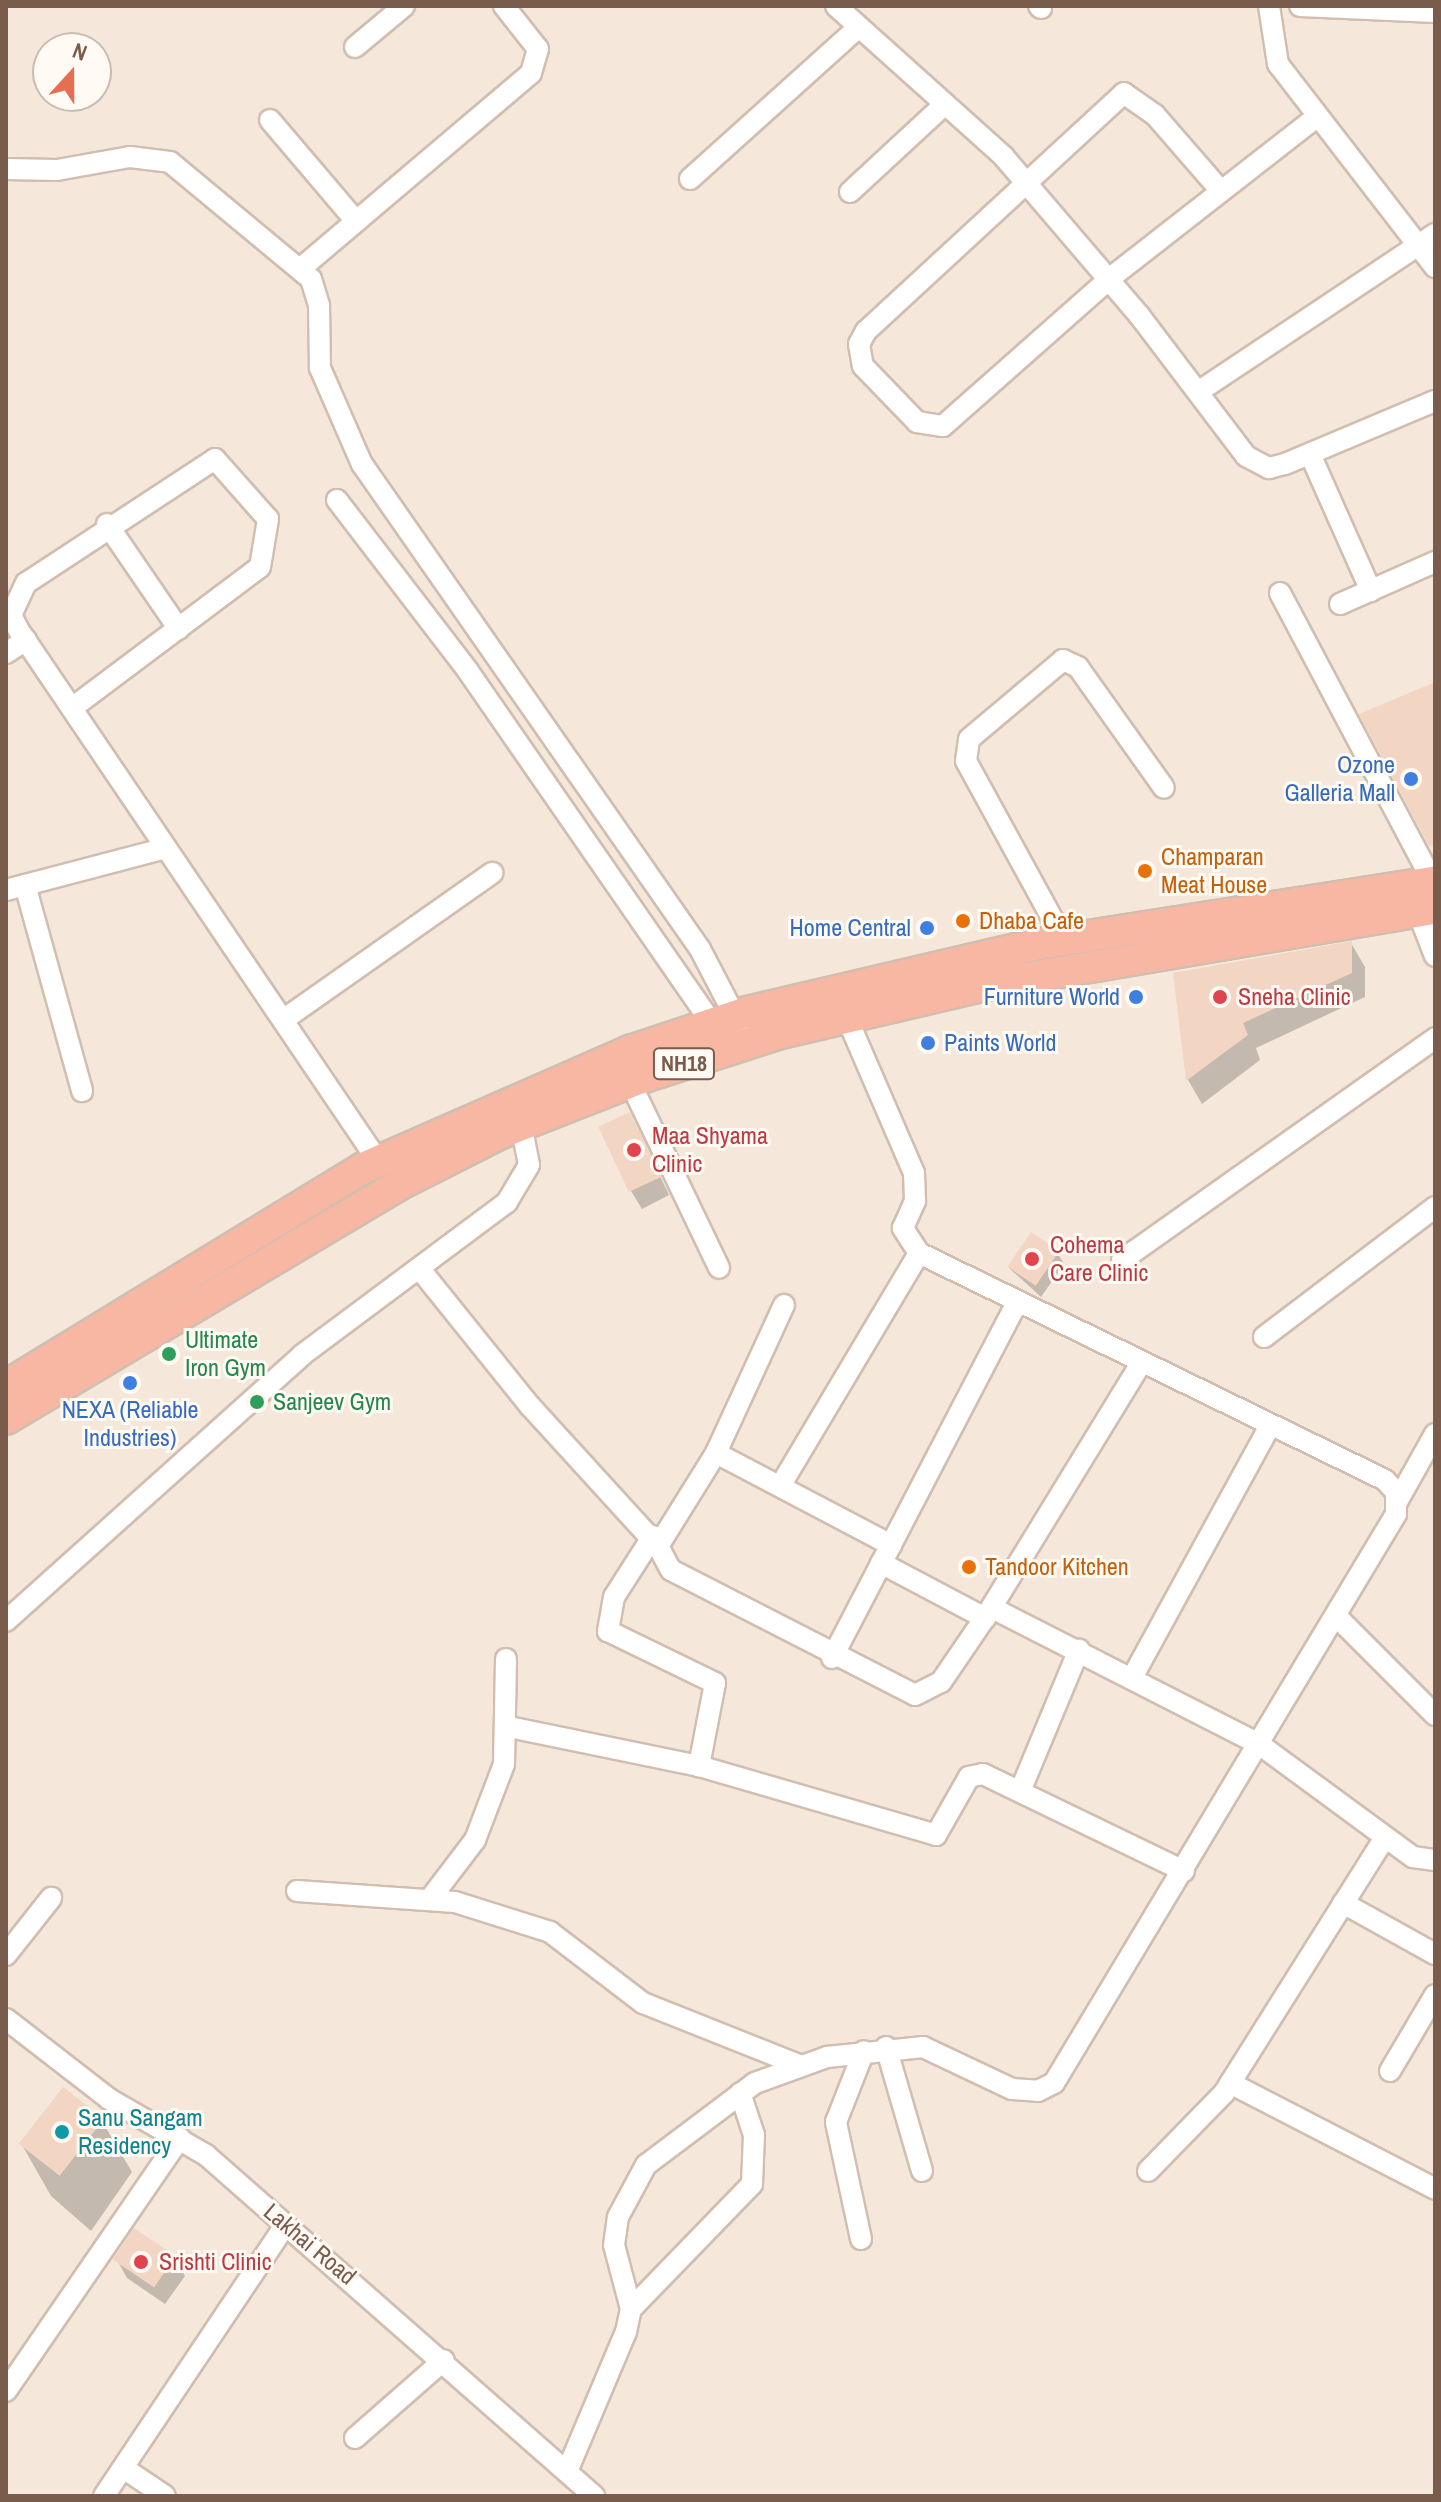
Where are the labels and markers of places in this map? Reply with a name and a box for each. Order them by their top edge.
place label: Ozone Galleria Mall [1285,751,1395,807]
marker: Ozone Galleria Mall [1402,770,1420,788]
place label: Champaran Meat House [1161,843,1267,899]
marker: Champaran Meat House [1136,862,1154,880]
place label: Dhaba Cafe [979,907,1084,935]
marker: Dhaba Cafe [954,912,972,930]
place label: Home Central [790,914,911,942]
marker: Home Central [918,919,936,937]
place label: Furniture World [984,983,1120,1011]
place label: Sneha Clinic [1238,983,1351,1011]
marker: Sneha Clinic [1209,986,1231,1008]
marker: Furniture World [1127,988,1145,1006]
place label: Paints World [944,1029,1056,1057]
marker: Paints World [919,1034,937,1052]
place label: Maa Shyama Clinic [652,1122,768,1178]
marker: Maa Shyama Clinic [623,1139,645,1161]
place label: Cohema Care Clinic [1050,1231,1148,1287]
marker: Cohema Care Clinic [1021,1248,1043,1270]
place label: Ultimate Iron Gym [185,1326,266,1382]
marker: Ultimate Iron Gym [160,1345,178,1363]
marker: NEXA (Reliable Industries) [121,1374,139,1392]
place label: Sanjeev Gym [273,1388,391,1416]
marker: Sanjeev Gym [248,1393,266,1411]
place label: NEXA (Reliable Industries) [61,1396,199,1452]
place label: Tandoor Kitchen [985,1553,1129,1581]
marker: Tandoor Kitchen [960,1558,978,1576]
place label: Sanu Sangam Residency [78,2104,203,2160]
marker: Sanu Sangam Residency [53,2123,71,2141]
place label: Srishti Clinic [159,2248,272,2276]
marker: Srishti Clinic [130,2251,152,2273]

